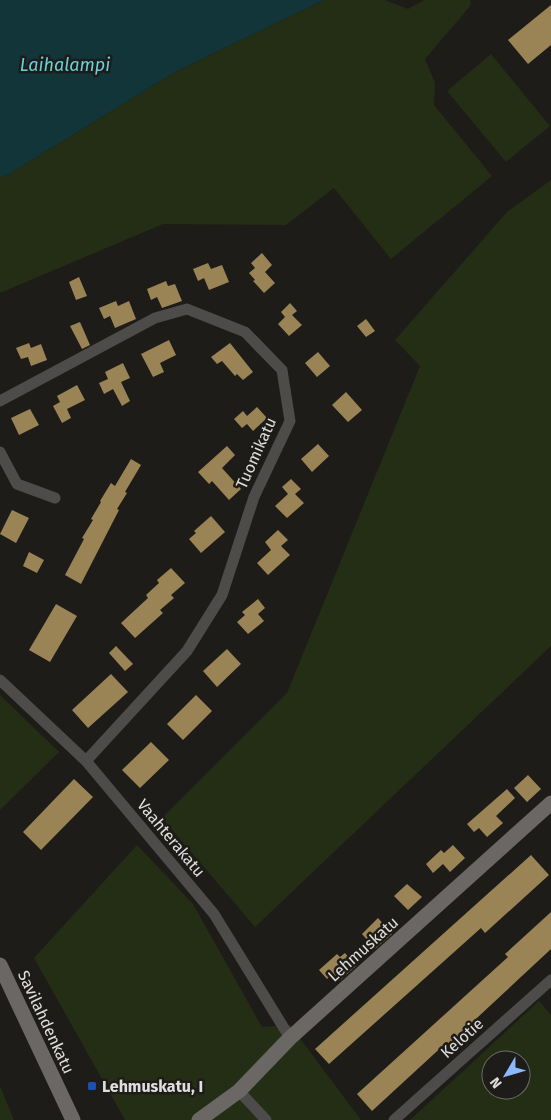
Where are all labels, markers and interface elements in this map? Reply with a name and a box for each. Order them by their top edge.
water label: Laihalampi [20,54,110,76]
street label: Tuomikatu [232,414,280,492]
street label: Vaahterakatu [133,795,209,881]
street label: Lehmuskatu [324,913,402,985]
street label: Savilahdenkatu [14,967,78,1077]
street label: Kelotie [437,1014,487,1062]
north arrow [481,1050,531,1100]
text: N [487,1074,506,1092]
place label: Lehmuskatu, I [102,1077,203,1096]
marker: Lehmuskatu, I [86,1080,98,1092]

